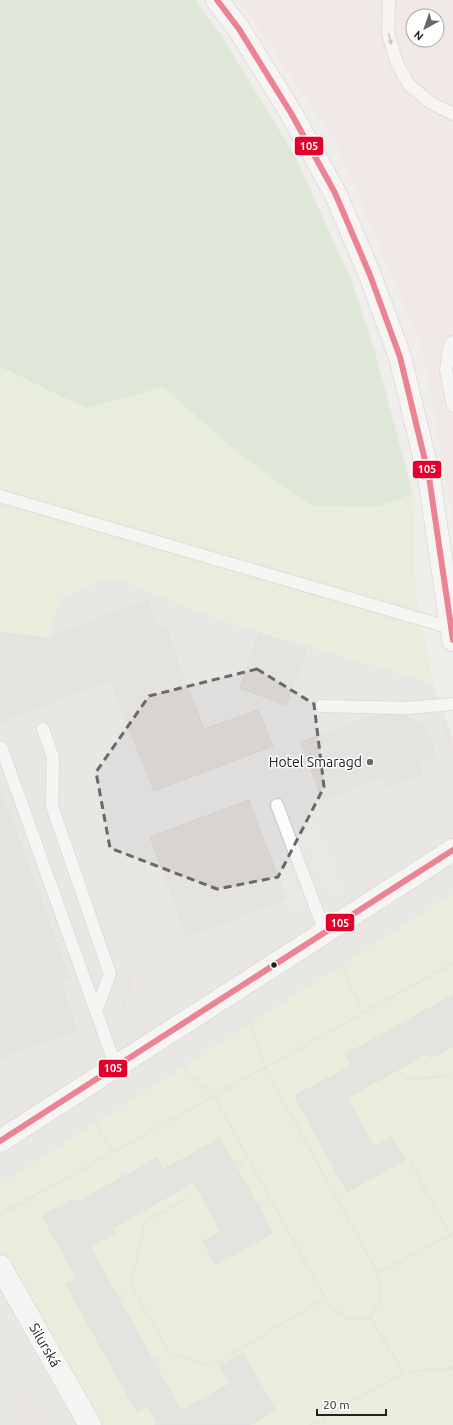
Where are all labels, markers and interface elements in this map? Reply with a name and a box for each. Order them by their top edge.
north arrow [405,8,445,48]
text: N [412,28,426,43]
one-way arrow [387,33,393,45]
line badge: 105 [294,136,324,156]
text: 105 [300,140,318,152]
line badge: 105 [412,460,442,479]
text: 105 [418,463,436,475]
place label: Hotel Smaragd [269,754,362,770]
marker: Hotel Smaragd [365,757,375,767]
line badge: 105 [325,913,355,932]
text: 105 [331,917,349,929]
unlabelled marker [269,960,279,970]
line badge: 105 [98,1059,128,1078]
text: 105 [104,1062,122,1074]
street label: Silurská [26,1320,64,1370]
scale bar [317,1391,386,1417]
text: 20 m [323,1398,350,1411]

